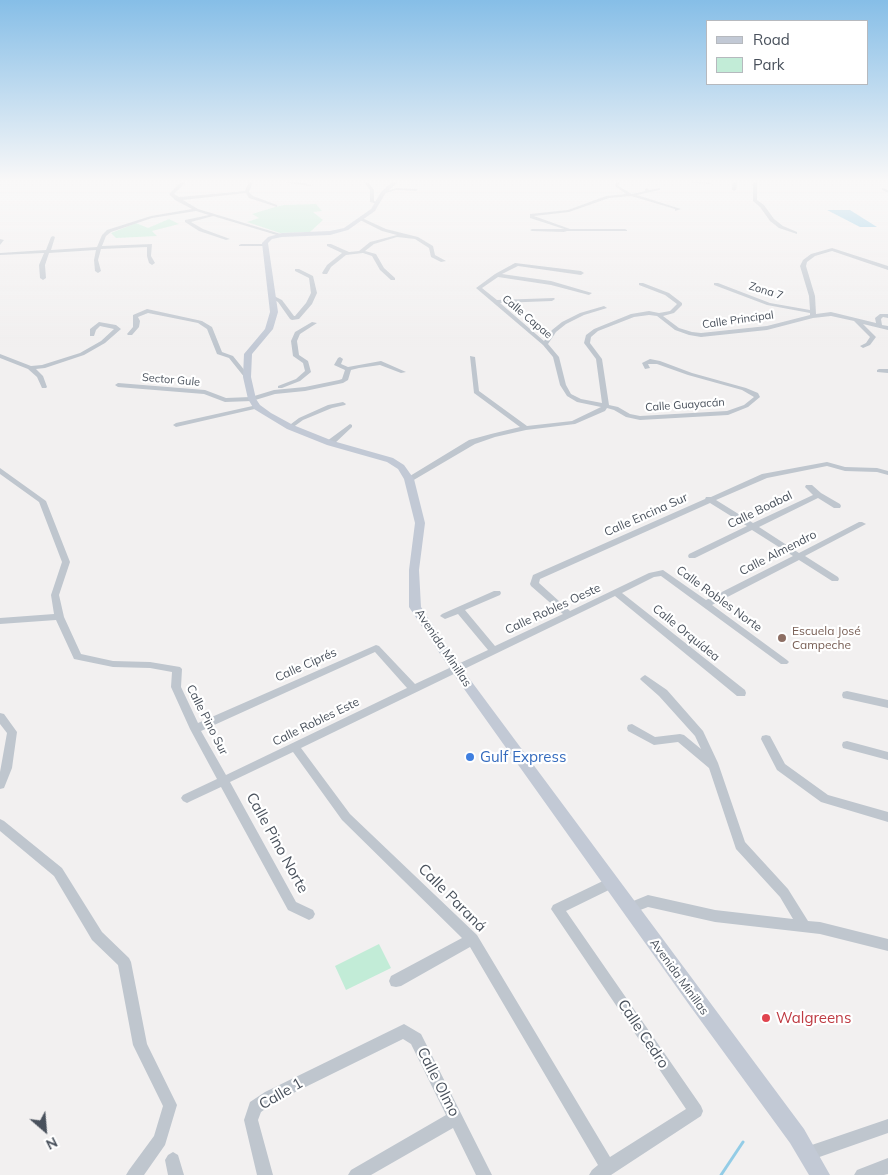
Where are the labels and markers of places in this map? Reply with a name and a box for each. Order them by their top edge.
place label: Escuela José Campeche [792,624,861,652]
marker: Escuela José Campeche [776,632,788,644]
place label: Gulf Express [480,748,566,766]
marker: Gulf Express [464,751,476,763]
place label: Walgreens [776,1009,851,1027]
marker: Walgreens [760,1012,772,1024]

